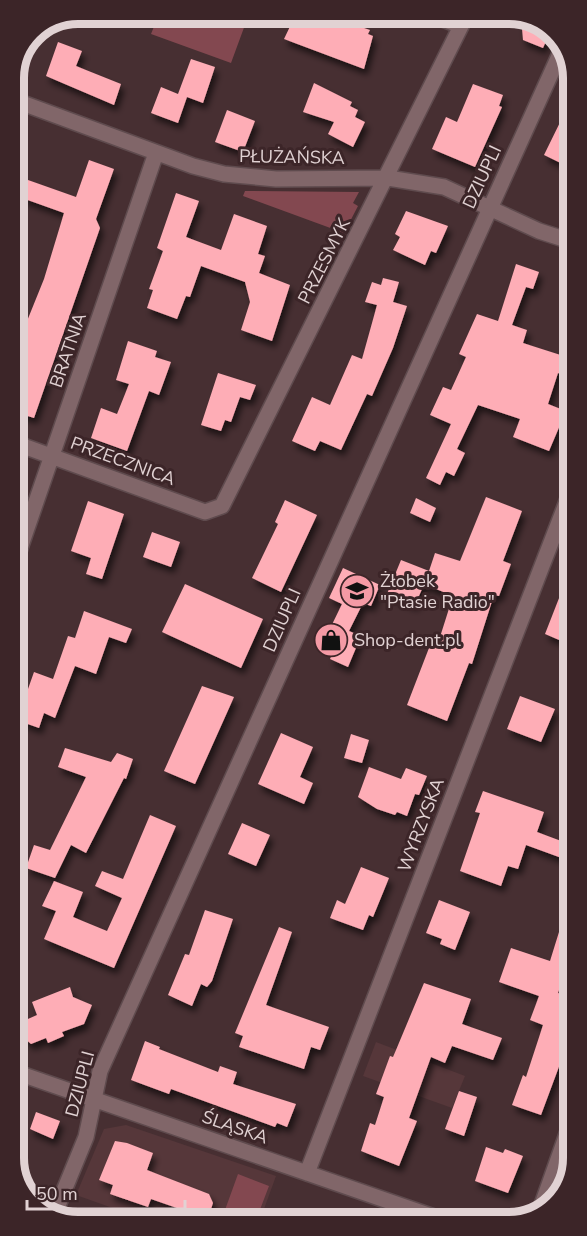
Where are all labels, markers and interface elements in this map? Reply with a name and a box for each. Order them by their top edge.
street label: DZIUPLI [457,141,507,213]
street label: PŁUŻAŃSKA [239,144,345,170]
street label: PRZESMYK [292,213,356,308]
street label: BRATNIA [44,309,92,391]
street label: PRZECZNICA [67,431,179,491]
place label: Żłobek "Ptasie Radio" [380,569,495,614]
school or university icon: Żłobek "Ptasie Radio" [339,573,375,609]
street label: DZIUPLI [257,584,307,656]
shop icon: Shop-dent.pl [313,622,349,658]
place label: Shop-dent.pl [354,628,461,652]
street label: WYRZYSKA [392,775,450,875]
street label: DZIUPLI [60,1048,100,1120]
street label: ŚLĄSKA [199,1105,271,1149]
scale bar [27,1173,184,1211]
text: 50 m [36,1182,78,1206]

